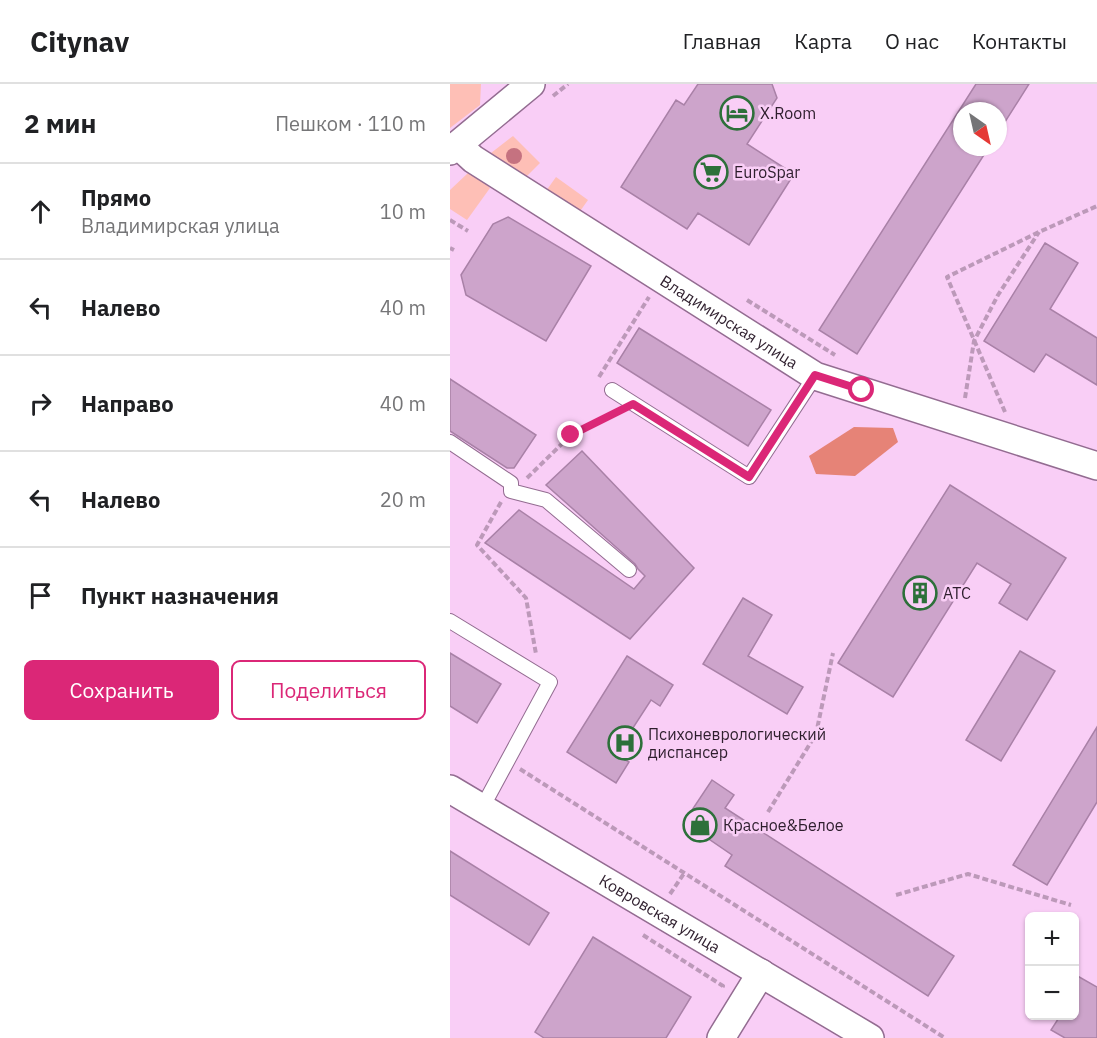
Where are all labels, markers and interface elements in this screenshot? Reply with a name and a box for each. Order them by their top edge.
text: Citynav [30,23,129,60]
text: Главная [683,27,761,55]
text: Карта [794,27,852,55]
text: О нас [885,27,939,55]
text: Контакты [972,27,1067,55]
hotel icon: Х.Room [719,95,755,131]
north arrow [953,102,1007,156]
place label: Х.Room [760,103,816,123]
text: 2 мин [24,106,96,140]
text: Пешком · 110 m [275,110,426,137]
supermarket icon: EuroSpar [693,154,729,190]
place label: EuroSpar [734,162,800,182]
text: Прямо [81,183,151,212]
icon: ahead [24,195,57,228]
text: 10 m [380,198,426,225]
text: Владимирская улица [81,212,280,239]
street label: Владимирская улица [657,271,802,373]
icon: left [24,291,57,324]
text: Налево [81,293,160,322]
text: 40 m [380,294,426,321]
route start [848,376,874,402]
icon: right [24,387,57,420]
text: Направо [81,389,174,418]
text: 40 m [380,390,426,417]
route end [557,421,583,447]
icon: left [24,483,57,516]
text: Налево [81,485,160,514]
text: 20 m [380,486,426,513]
building icon: АТС [902,575,938,611]
icon: arrive [24,579,57,612]
text: Пункт назначения [81,581,279,610]
place label: АТС [943,583,971,603]
button: Сохранить [24,660,219,720]
button: Поделиться [231,660,426,720]
place label: Психоневрологический диспансер [648,724,826,762]
hospital icon: Психоневрологический диспансер [607,725,643,761]
shop icon: Красное&Белое [682,807,718,843]
place label: Красное&Белое [723,815,844,835]
street label: Ковровская улица [596,870,724,957]
map controls [1025,912,1079,1020]
button: + [1025,912,1079,966]
button: − [1025,966,1079,1020]

